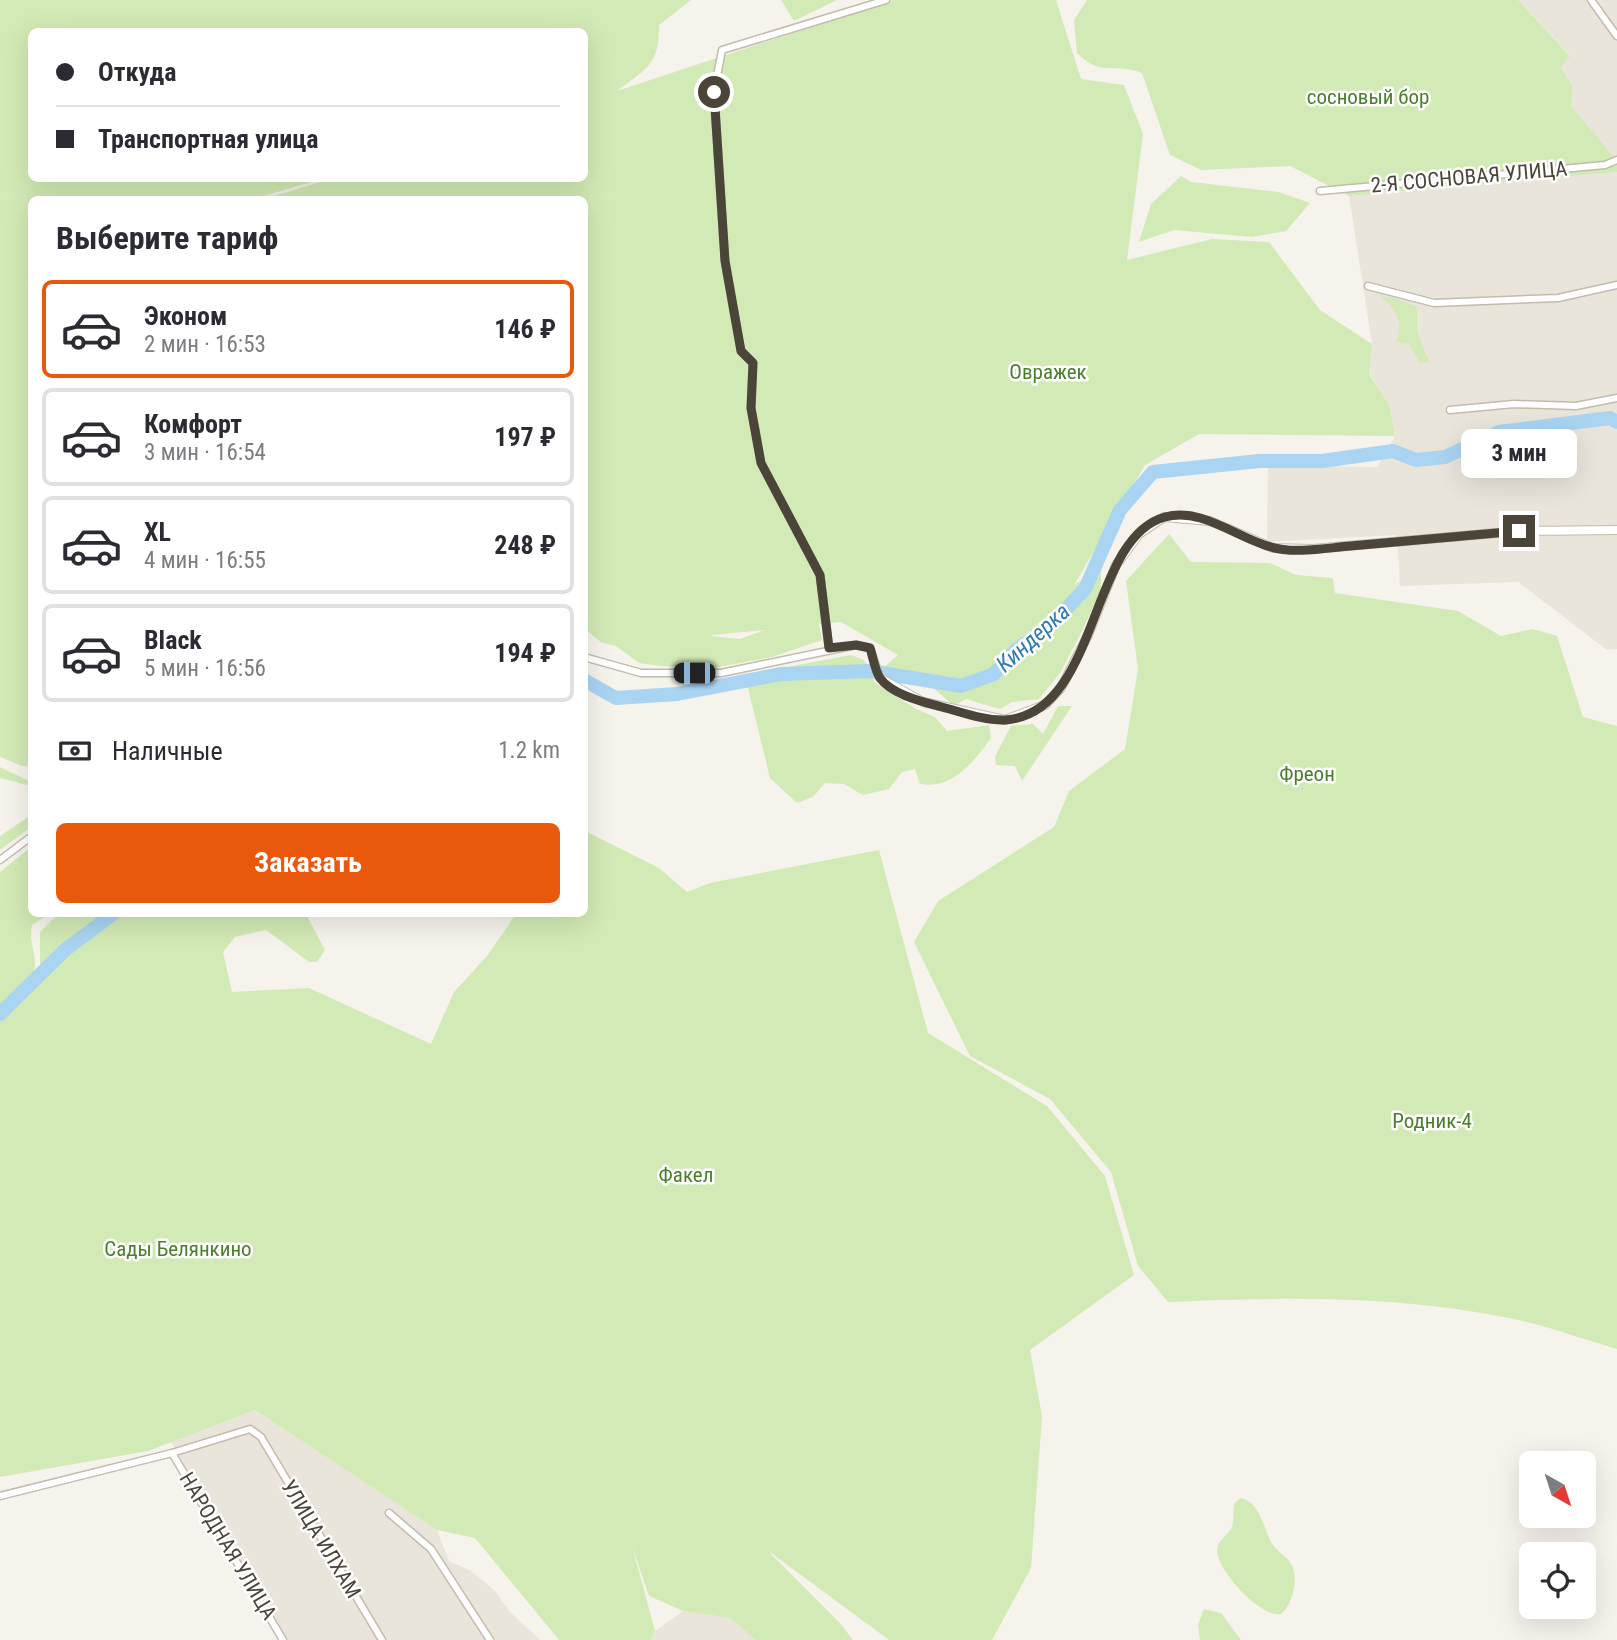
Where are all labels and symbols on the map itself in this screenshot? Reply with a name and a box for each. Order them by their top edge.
route start [698,76,730,108]
park label: сосновый бор [1307,85,1429,109]
street label: 2-Я СОСНОВАЯ УЛИЦА [1370,156,1568,198]
park label: Овражек [1009,360,1087,384]
callout: 3 мин [1461,430,1577,478]
route end [1503,515,1535,547]
water label: Киндерка [991,598,1075,678]
car [674,663,716,684]
park label: Фреон [1279,762,1335,786]
park label: Родник-4 [1392,1109,1472,1133]
park label: Факел [659,1163,713,1187]
park label: Сады Белянкино [104,1237,252,1261]
north arrow [1519,1451,1596,1528]
street label: НАРОДНАЯ УЛИЦА [175,1468,281,1624]
street label: УЛИЦА ИЛХАМ [276,1476,366,1602]

